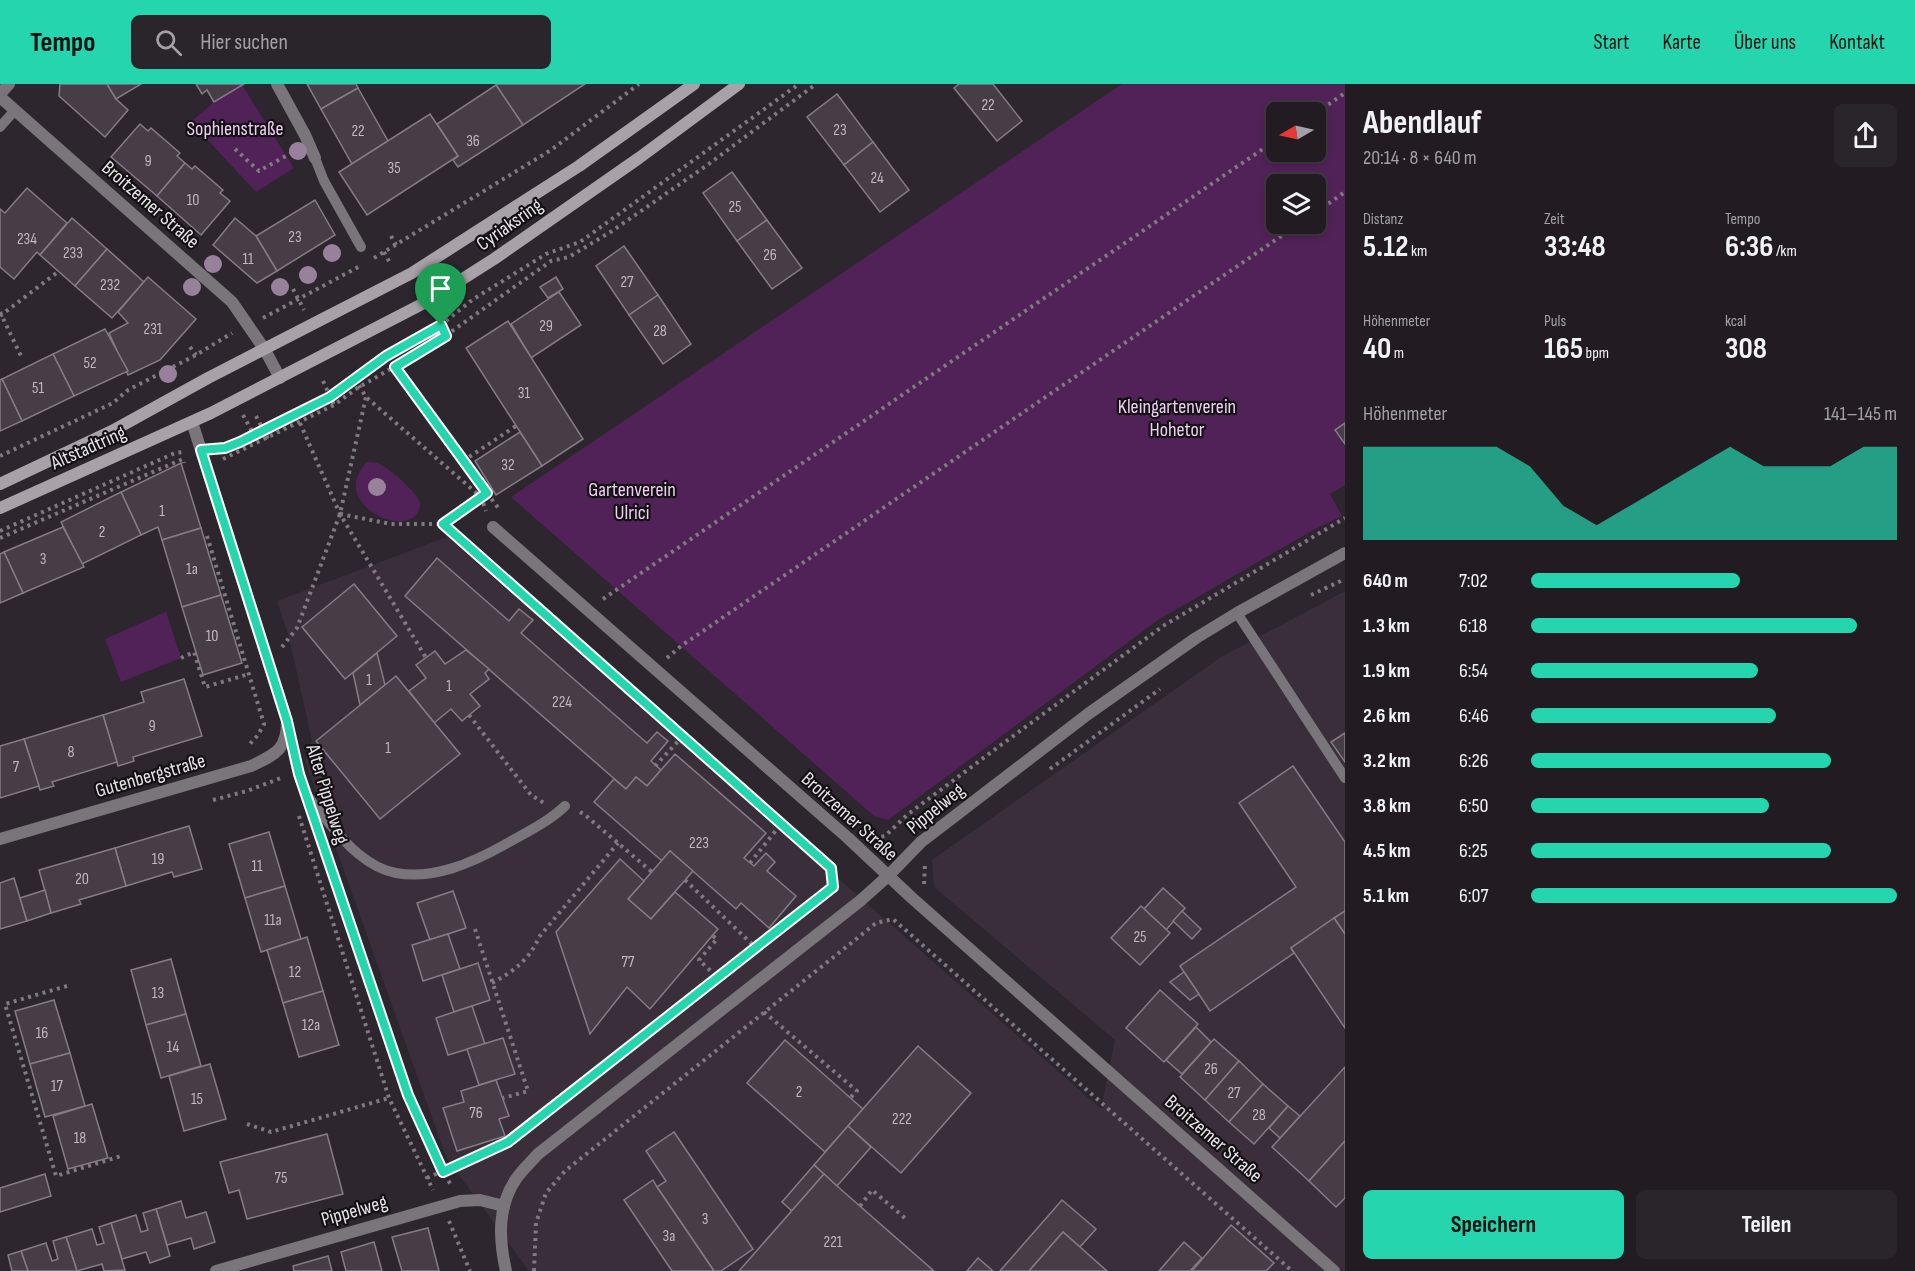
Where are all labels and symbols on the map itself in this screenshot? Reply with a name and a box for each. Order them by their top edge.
house number: 22 [981,96,995,115]
north arrow [1266,102,1326,162]
park label: Sophienstraße [187,117,283,141]
house number: 23 [833,121,847,140]
house number: 22 [351,122,365,141]
house number: 36 [466,132,480,151]
house number: 9 [144,152,152,171]
street label: Broitzemer Straße [97,156,204,254]
house number: 35 [387,159,401,178]
house number: 24 [870,169,884,188]
house number: 10 [187,191,199,210]
street label: Cyriaksring [472,193,547,256]
house number: 25 [728,198,742,217]
house number: 23 [288,228,302,247]
house number: 234 [17,230,37,249]
house number: 233 [63,244,83,263]
house number: 26 [763,246,777,265]
house number: 11 [242,250,254,269]
pin [415,263,466,325]
house number: 27 [620,273,634,292]
house number: 232 [100,276,120,295]
house number: 29 [539,317,553,336]
house number: 231 [144,320,163,339]
house number: 28 [653,322,667,341]
house number: 52 [83,354,97,373]
house number: 51 [32,379,44,398]
house number: 31 [518,384,531,403]
park label: Kleingartenverein Hohetor [1118,395,1236,442]
street label: Altstadtring [46,421,130,476]
house number: 32 [501,456,515,475]
park label: Gartenverein Ulrici [588,478,676,525]
house number: 1 [159,502,165,521]
house number: 2 [99,523,105,542]
house number: 3 [40,550,46,569]
house number: 1a [186,560,198,579]
house number: 10 [206,627,218,646]
house number: 1 [366,671,372,690]
house number: 1 [446,677,452,696]
house number: 224 [552,693,572,712]
house number: 9 [148,717,156,736]
house number: 1 [385,739,391,758]
street label: Alter Pippelweg [300,741,354,847]
house number: 8 [67,743,75,762]
street label: Gutenbergstraße [93,749,208,803]
house number: 7 [13,758,20,777]
street label: Broitzemer Straße [796,767,903,866]
street label: Pippelweg [902,778,969,839]
house number: 223 [689,834,709,853]
house number: 19 [152,850,164,869]
house number: 11 [251,857,263,876]
house number: 20 [75,870,89,889]
house number: 11a [264,911,282,930]
house number: 25 [1133,928,1147,947]
house number: 77 [622,953,635,972]
house number: 12 [289,963,301,982]
house number: 13 [152,984,164,1003]
house number: 12a [302,1016,320,1035]
house number: 16 [36,1024,48,1043]
house number: 14 [167,1038,179,1057]
house number: 26 [1204,1060,1218,1079]
house number: 17 [51,1077,64,1096]
house number: 2 [796,1083,802,1102]
house number: 27 [1227,1084,1241,1103]
house number: 15 [191,1090,203,1109]
street label: Broitzemer Straße [1160,1090,1267,1188]
house number: 76 [469,1104,483,1123]
house number: 28 [1252,1106,1266,1125]
house number: 222 [892,1110,912,1129]
house number: 18 [74,1129,86,1148]
house number: 75 [275,1169,287,1188]
street label: Pippelweg [318,1190,390,1232]
house number: 3 [702,1210,708,1229]
house number: 3a [663,1227,675,1246]
house number: 221 [824,1233,843,1252]

